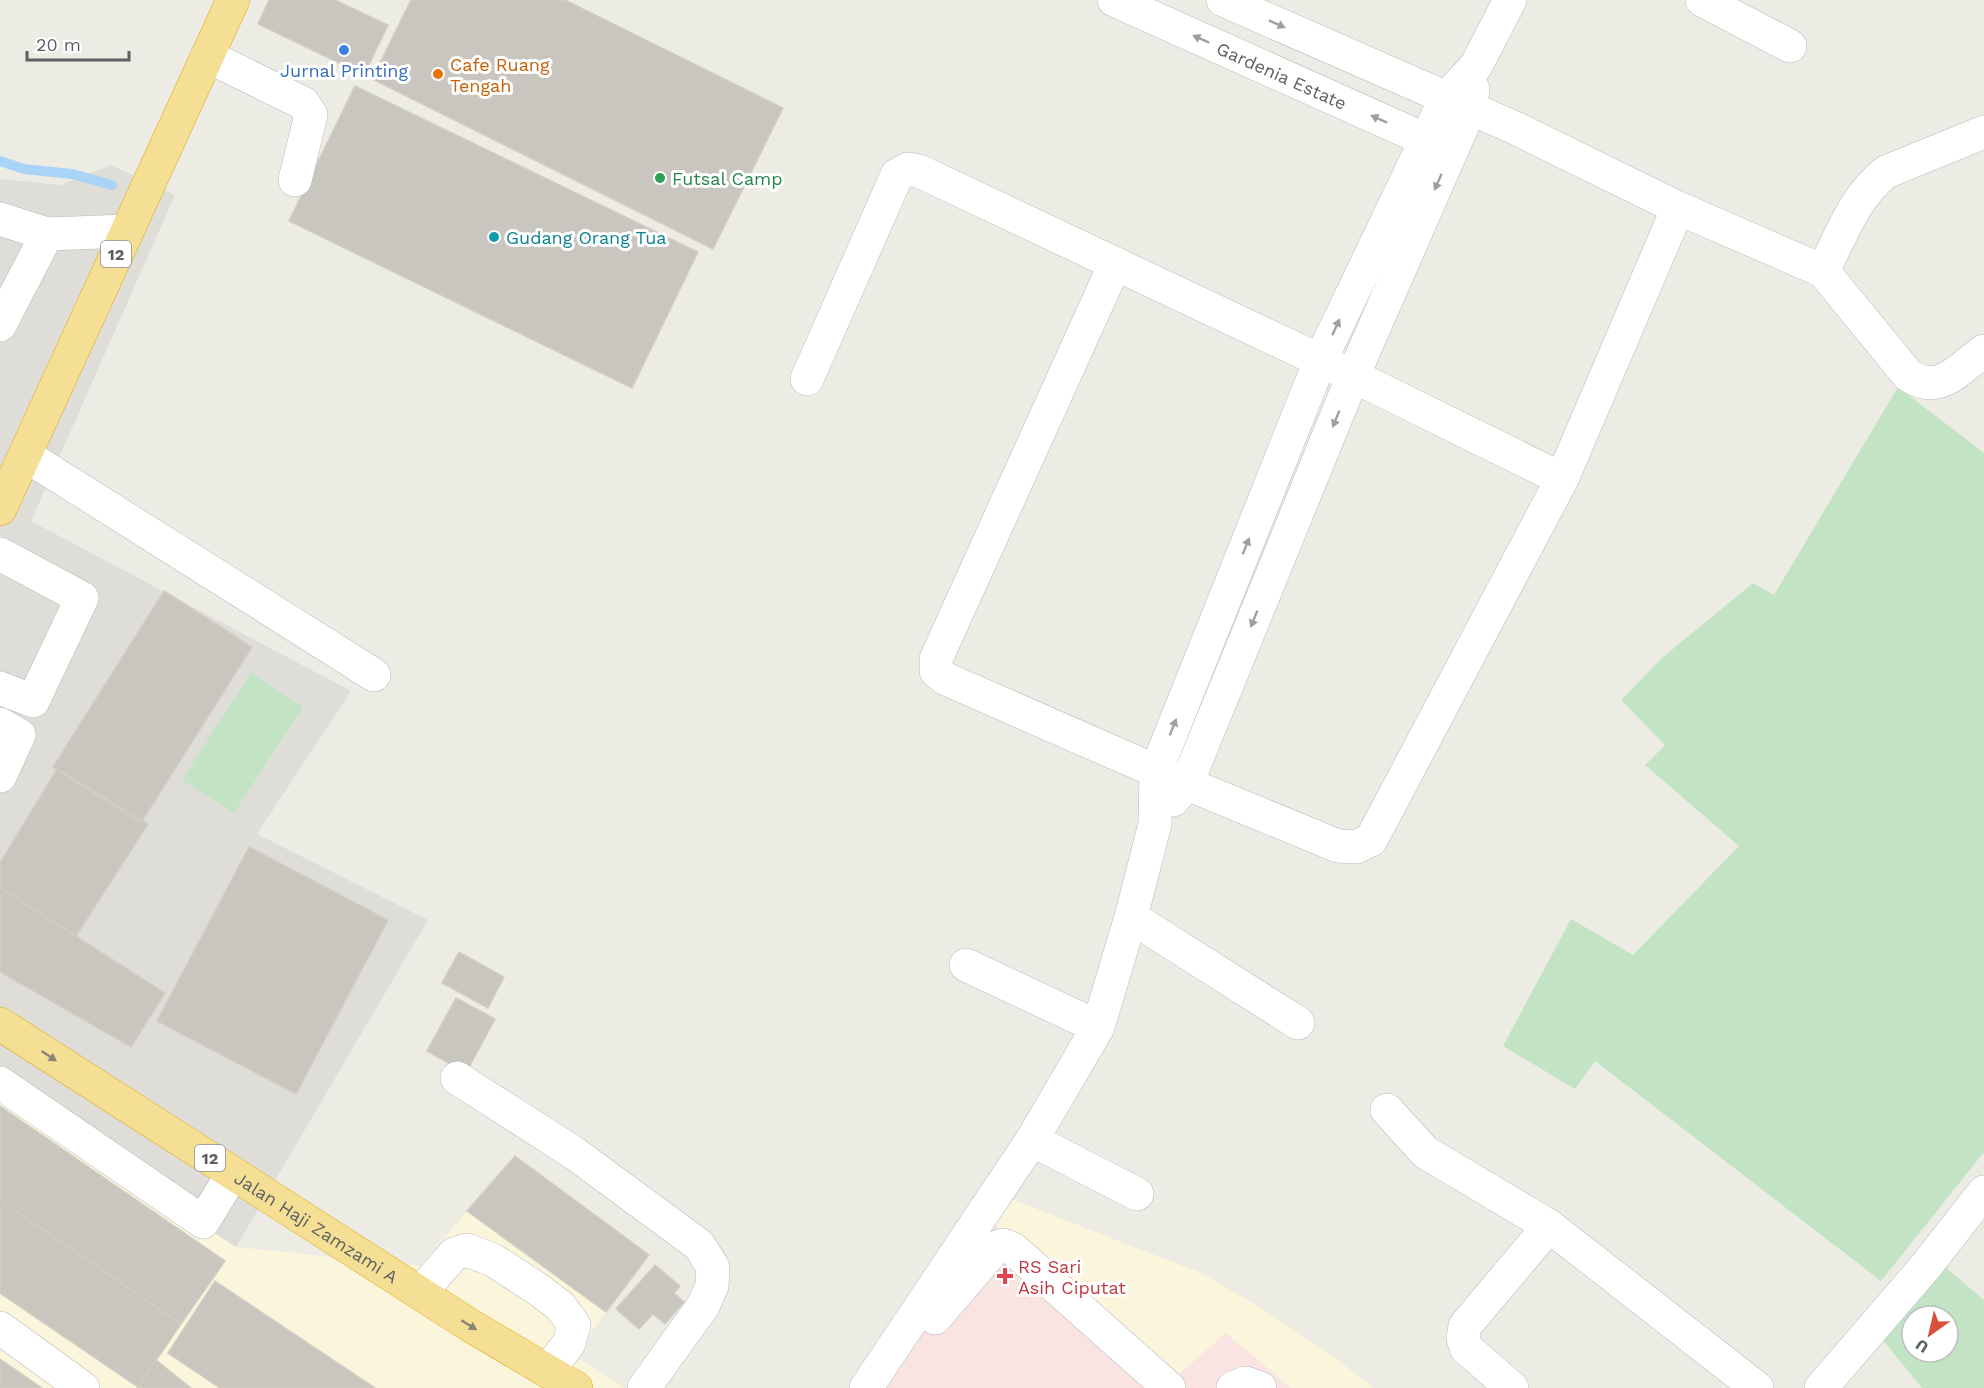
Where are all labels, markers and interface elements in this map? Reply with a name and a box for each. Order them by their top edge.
one-way arrow [1268,19,1286,29]
scale bar [27,24,129,62]
text: 20 m [36,34,81,55]
one-way arrow [1192,34,1210,43]
street label: Gardenia Estate [1214,37,1350,114]
marker: Jurnal Printing [337,43,351,57]
place label: Cafe Ruang Tengah [450,54,550,96]
place label: Jurnal Printing [280,60,408,81]
marker: Cafe Ruang Tengah [431,67,445,81]
one-way arrow [1369,114,1387,124]
place label: Futsal Camp [672,168,783,189]
marker: Futsal Camp [653,171,667,185]
one-way arrow [1433,173,1442,191]
place label: Gudang Orang Tua [506,227,667,248]
marker: Gudang Orang Tua [487,230,501,244]
road number: 12 [101,241,131,267]
one-way arrow [1332,318,1341,335]
one-way arrow [1331,410,1340,428]
one-way arrow [1241,536,1251,554]
one-way arrow [1249,610,1258,628]
one-way arrow [1168,717,1178,735]
one-way arrow [40,1050,56,1062]
road number: 12 [195,1145,225,1171]
street label: Jalan Haji Zamzami A [231,1167,402,1287]
place label: RS Sari Asih Ciputat [1018,1256,1126,1298]
marker: RS Sari Asih Ciputat [996,1267,1014,1285]
north arrow [1900,1304,1960,1364]
one-way arrow [461,1319,477,1330]
text: U [1912,1335,1932,1357]

